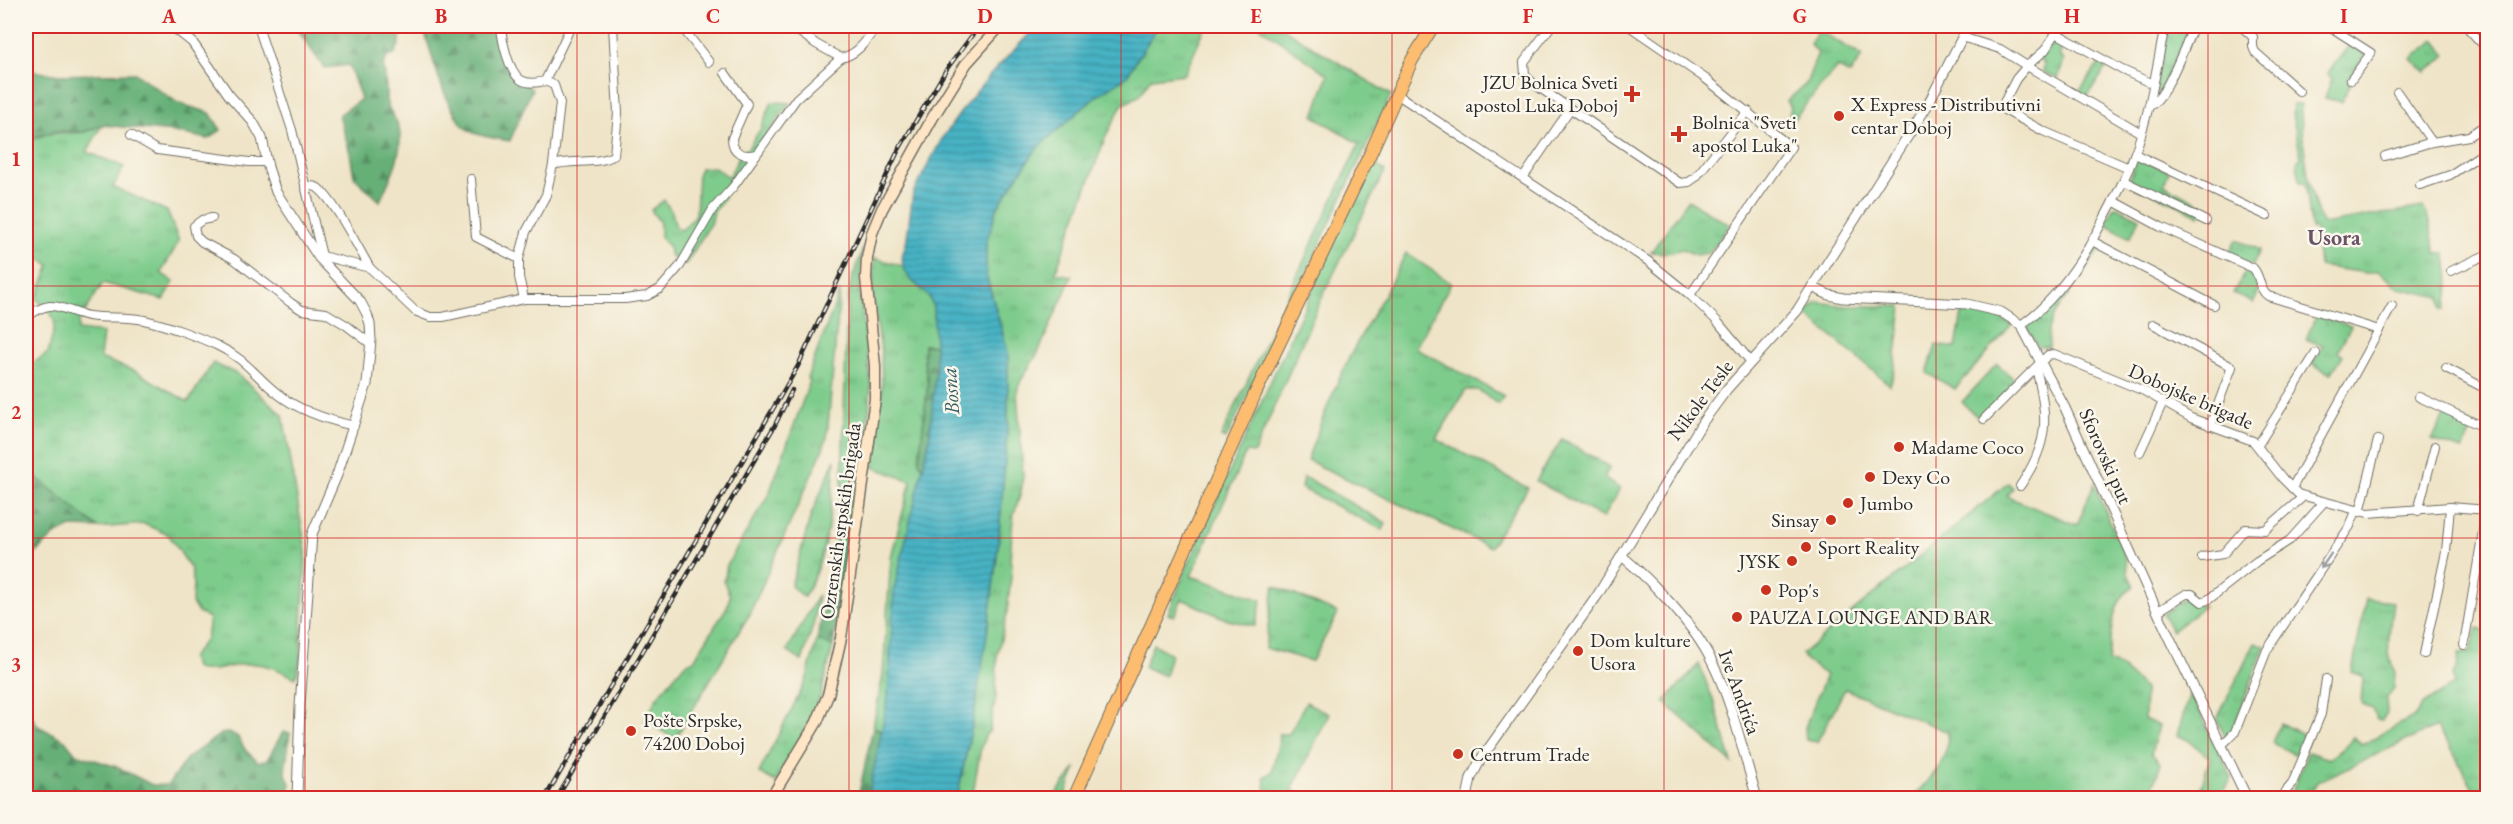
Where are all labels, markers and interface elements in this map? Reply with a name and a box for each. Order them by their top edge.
text: A [161,3,177,29]
text: B [435,3,447,29]
text: C [706,3,720,29]
text: D [977,3,993,29]
text: E [1250,3,1262,29]
text: F [1523,3,1534,29]
text: G [1793,3,1807,29]
text: H [2064,3,2080,29]
text: I [2340,3,2348,29]
place label: JZU Bolnica Sveti apostol Luka Doboj [1465,69,1618,118]
marker: JZU Bolnica Sveti apostol Luka Doboj [1623,85,1641,103]
place label: X Express - Distributivni centar Doboj [1850,91,2041,140]
place label: Bolnica "Sveti apostol Luka" [1692,109,1798,158]
marker: X Express - Distributivni centar Doboj [1832,109,1846,123]
marker: Bolnica "Sveti apostol Luka" [1670,125,1688,143]
text: 1 [11,146,21,172]
district label: Usora [2307,223,2361,252]
street label: Nikole Tesle [1661,354,1739,446]
street label: Dobojske brigade [2125,357,2258,435]
water label: Bosna [935,367,965,416]
text: 2 [11,399,22,425]
street label: Sforovski put [2073,404,2139,509]
street label: Ozrenskih srpskih brigada [813,421,867,621]
place label: Madame Coco [1911,434,2024,460]
marker: Madame Coco [1892,440,1906,454]
place label: Dexy Co [1882,464,1950,490]
marker: Dexy Co [1863,470,1877,484]
place label: Jumbo [1858,490,1913,516]
marker: Jumbo [1841,496,1855,510]
place label: Sinsay [1771,507,1819,533]
marker: Sinsay [1824,513,1838,527]
place label: Sport Reality [1818,534,1920,560]
marker: Sport Reality [1799,540,1813,554]
place label: JYSK [1737,548,1780,574]
one-way arrow [2320,552,2332,568]
marker: JYSK [1785,554,1799,568]
place label: Pop's [1778,577,1819,603]
marker: Pop's [1759,583,1773,597]
place label: PAUZA LOUNGE AND BAR [1749,604,1993,630]
marker: PAUZA LOUNGE AND BAR [1730,610,1744,624]
place label: Dom kulture Usora [1590,627,1691,676]
marker: Dom kulture Usora [1571,644,1585,658]
street label: Ive Andrića [1713,646,1767,738]
text: 3 [11,651,21,677]
place label: Pošte Srpske, 74200 Doboj [643,707,745,756]
marker: Pošte Srpske, 74200 Doboj [624,724,638,738]
place label: Centrum Trade [1470,741,1590,767]
marker: Centrum Trade [1451,747,1465,761]

